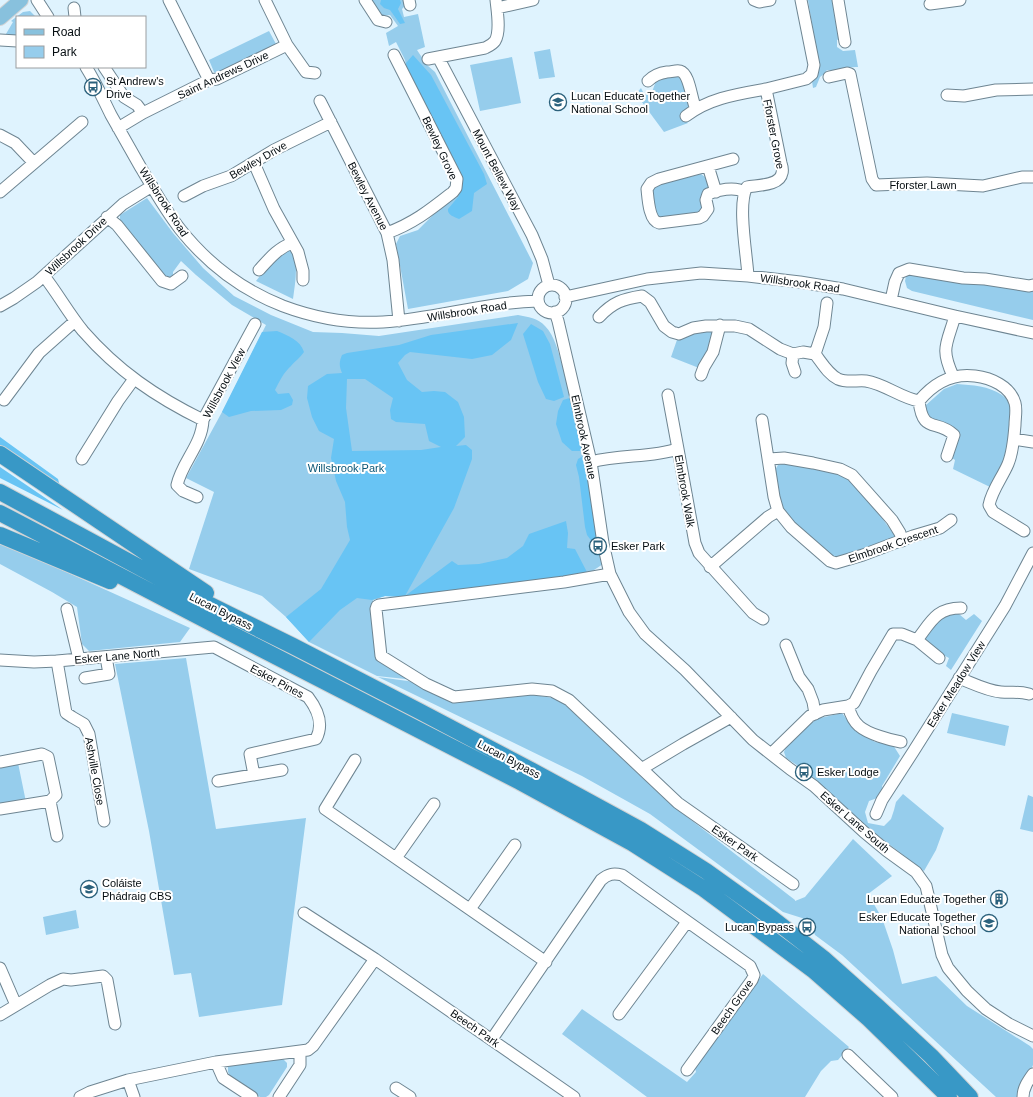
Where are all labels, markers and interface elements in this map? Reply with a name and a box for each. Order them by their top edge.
legend [16,16,146,68]
text: Road [52,25,81,39]
text: Park [52,45,78,59]
street label: Saint Andrews Drive [176,49,270,101]
place label: St Andrew's Drive [106,75,164,100]
bus stop icon: St Andrew's Drive [83,77,103,97]
place label: Lucan Educate Together National School [571,90,690,115]
school or university icon: Lucan Educate Together National School [548,92,568,112]
street label: Fforster Grove [761,98,787,170]
street label: Bewley Grove [420,114,460,182]
street label: Mount Bellew Way [470,127,524,213]
street label: Bewley Drive [227,139,289,181]
street label: Bewley Avenue [346,160,390,232]
street label: Willsbrook Road [137,165,191,239]
street label: Fforster Lawn [889,179,957,191]
street label: Willsbrook Drive [43,215,109,277]
street label: Willsbrook Road [760,271,840,295]
street label: Willsbrook Road [427,299,507,323]
street label: Willsbrook View [201,346,247,420]
street label: Elmbrook Avenue [569,394,599,480]
street label: Elmbrook Walk [673,454,697,529]
park label: Willsbrook Park [308,462,385,474]
street label: Elmbrook Crescent [847,523,939,565]
bus stop icon: Esker Park [588,536,608,556]
place label: Esker Park [611,540,665,552]
street label: Lucan Bypass [187,590,255,632]
street label: Esker Meadow View [925,639,987,729]
street label: Esker Lane North [74,646,160,666]
street label: Esker Pines [248,662,306,700]
street label: Ashville Close [83,736,107,806]
street label: Lucan Bypass [476,737,543,781]
bus stop icon: Esker Lodge [794,762,814,782]
place label: Esker Lodge [817,766,879,778]
street label: Esker Lane South [818,789,892,855]
street label: Esker Park [710,823,761,864]
place label: Coláiste Phádraig CBS [102,877,172,902]
school or university icon: Coláiste Phádraig CBS [79,879,99,899]
building icon: Lucan Educate Together [989,889,1009,909]
place label: Lucan Educate Together [867,893,986,905]
place label: Esker Educate Together National School [859,911,976,936]
school or university icon: Esker Educate Together National School [979,913,999,933]
bus stop icon: Lucan Bypass [797,917,817,937]
place label: Lucan Bypass [725,921,794,933]
street label: Beech Grove [709,977,755,1037]
street label: Beech Park [448,1007,502,1050]

